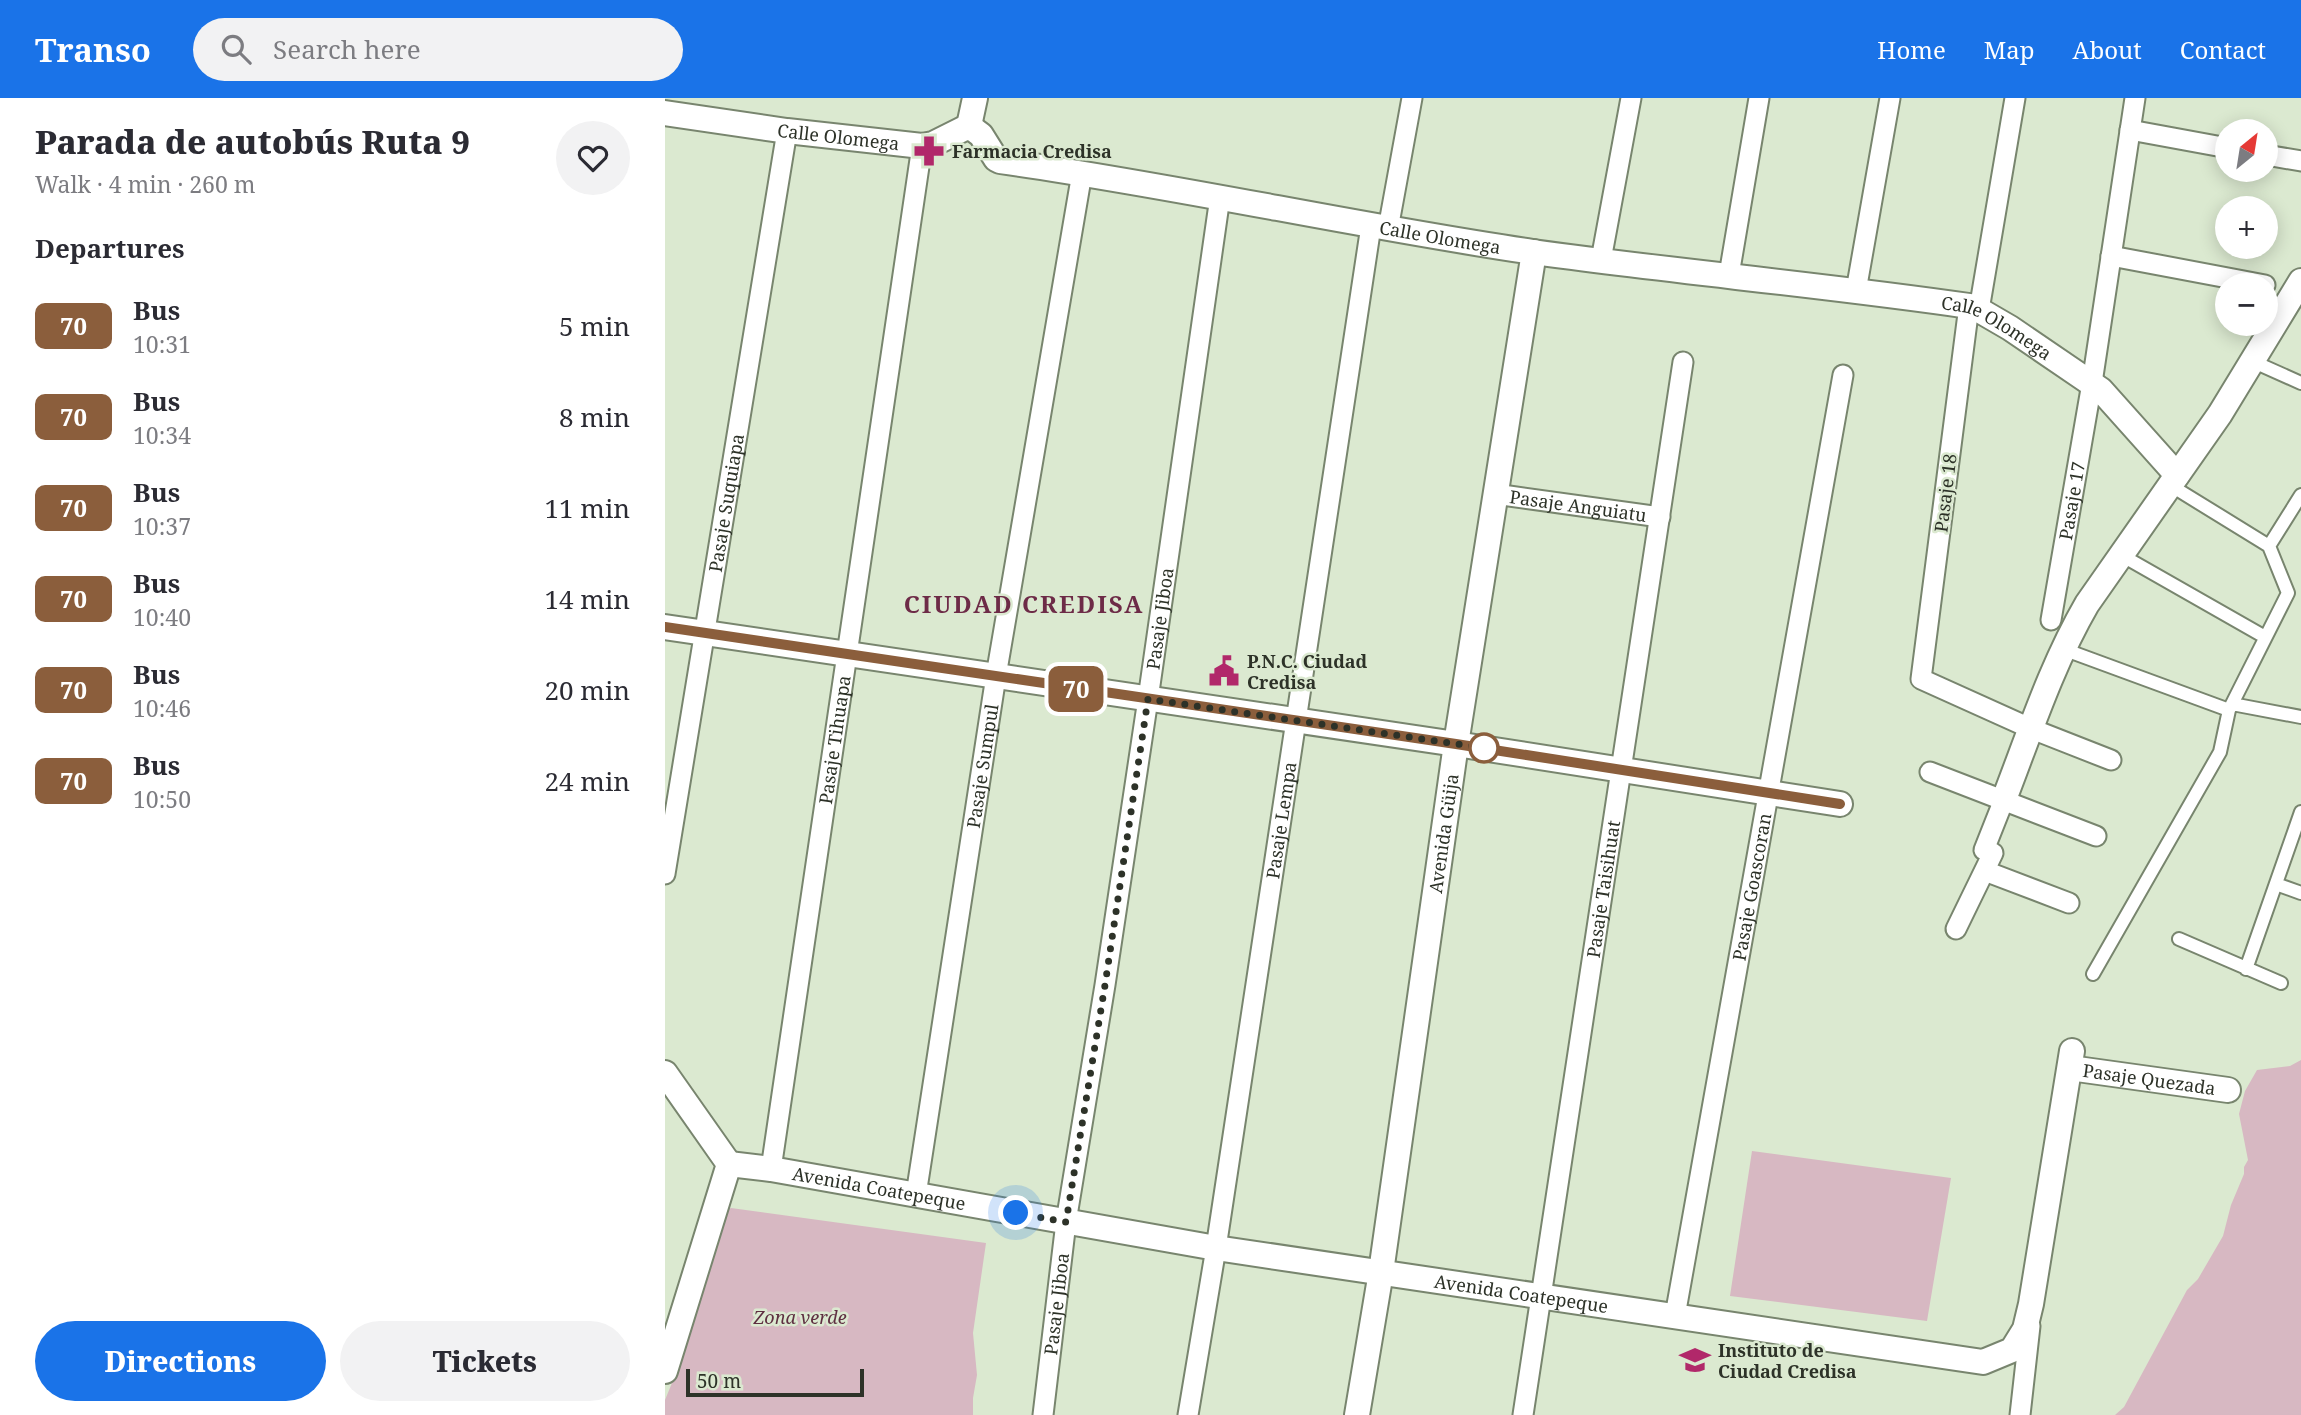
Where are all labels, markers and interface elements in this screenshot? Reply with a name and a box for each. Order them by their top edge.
search box [193,18,683,81]
text: Transo [35,27,151,72]
icon: search [217,30,255,68]
text: Search here [273,31,421,67]
text: Home [1877,33,1946,66]
text: Map [1984,33,2035,66]
text: About [2073,33,2142,66]
text: Contact [2180,33,2266,66]
street label: Calle Olomega [776,118,901,155]
text: Parada de autobús Ruta 9 [35,119,470,164]
north arrow [2215,119,2279,182]
map controls [2215,119,2278,336]
button: heart [556,121,630,195]
pharmacy icon: Farmacia Credisa [912,134,946,168]
place label: Farmacia Credisa [952,139,1112,163]
text: Walk · 4 min · 260 m [35,168,255,200]
button: + [2215,196,2278,259]
street label: Calle Olomega [1378,215,1502,259]
text: Departures [35,230,185,266]
button: − [2215,273,2278,336]
street label: Calle Olomega [1940,290,2057,365]
text: Bus [133,292,180,328]
text: 5 min [559,308,630,344]
text: 70 [60,309,87,342]
text: 10:31 [133,328,191,360]
text: Bus [133,383,180,419]
text: 8 min [559,399,630,435]
text: 70 [60,400,87,433]
text: 10:34 [133,419,191,451]
street label: Pasaje Suquiapa [703,432,749,574]
street label: Pasaje 18 [1928,452,1962,534]
street label: Pasaje 17 [2053,460,2090,542]
text: Bus [133,474,180,510]
street label: Pasaje Anguiatu [1508,484,1649,527]
text: 11 min [545,490,630,526]
text: 70 [60,491,87,524]
text: 10:37 [133,510,191,542]
text: Bus [133,565,180,601]
street label: Pasaje Jiboa [1140,566,1179,671]
text: 14 min [545,581,630,617]
text: 70 [60,582,87,615]
district label: CIUDAD CREDISA [904,587,1144,620]
text: 10:40 [133,601,191,633]
place label: P.N.C. Ciudad Credisa [1247,649,1368,694]
public building icon: P.N.C. Ciudad Credisa [1207,654,1241,688]
text: Bus [133,656,180,692]
line badge: 70 [1045,666,1108,712]
text: 20 min [545,672,630,708]
text: 70 [1062,672,1090,705]
text: 70 [60,673,87,706]
street label: Pasaje Tihuapa [813,674,856,806]
text: 10:46 [133,692,191,724]
street label: Pasaje Sumpul [961,702,1004,830]
unlabelled marker [1469,733,1499,763]
text: Bus [133,747,180,783]
street label: Pasaje Lempa [1260,760,1302,880]
text: 24 min [545,763,630,799]
text: 70 [60,764,87,797]
street label: Avenida Güija [1423,772,1464,895]
text: 10:50 [133,783,191,815]
street label: Pasaje Goascoran [1727,811,1777,963]
street label: Pasaje Taisihuat [1581,819,1625,959]
street label: Pasaje Quezada [2081,1058,2217,1100]
street label: Avenida Coatepeque [791,1161,967,1215]
your location [998,1195,1033,1230]
street label: Pasaje Jiboa [1038,1251,1074,1356]
street label: Avenida Coatepeque [1433,1269,1610,1318]
park label: Zona verde [752,1305,847,1329]
button: Directions [35,1321,326,1401]
button: Tickets [340,1321,630,1401]
place label: Instituto de Ciudad Credisa [1718,1338,1857,1383]
school or university icon: Instituto de Ciudad Credisa [1678,1343,1712,1377]
scale bar [686,1366,865,1398]
text: 50 m [697,1368,741,1394]

